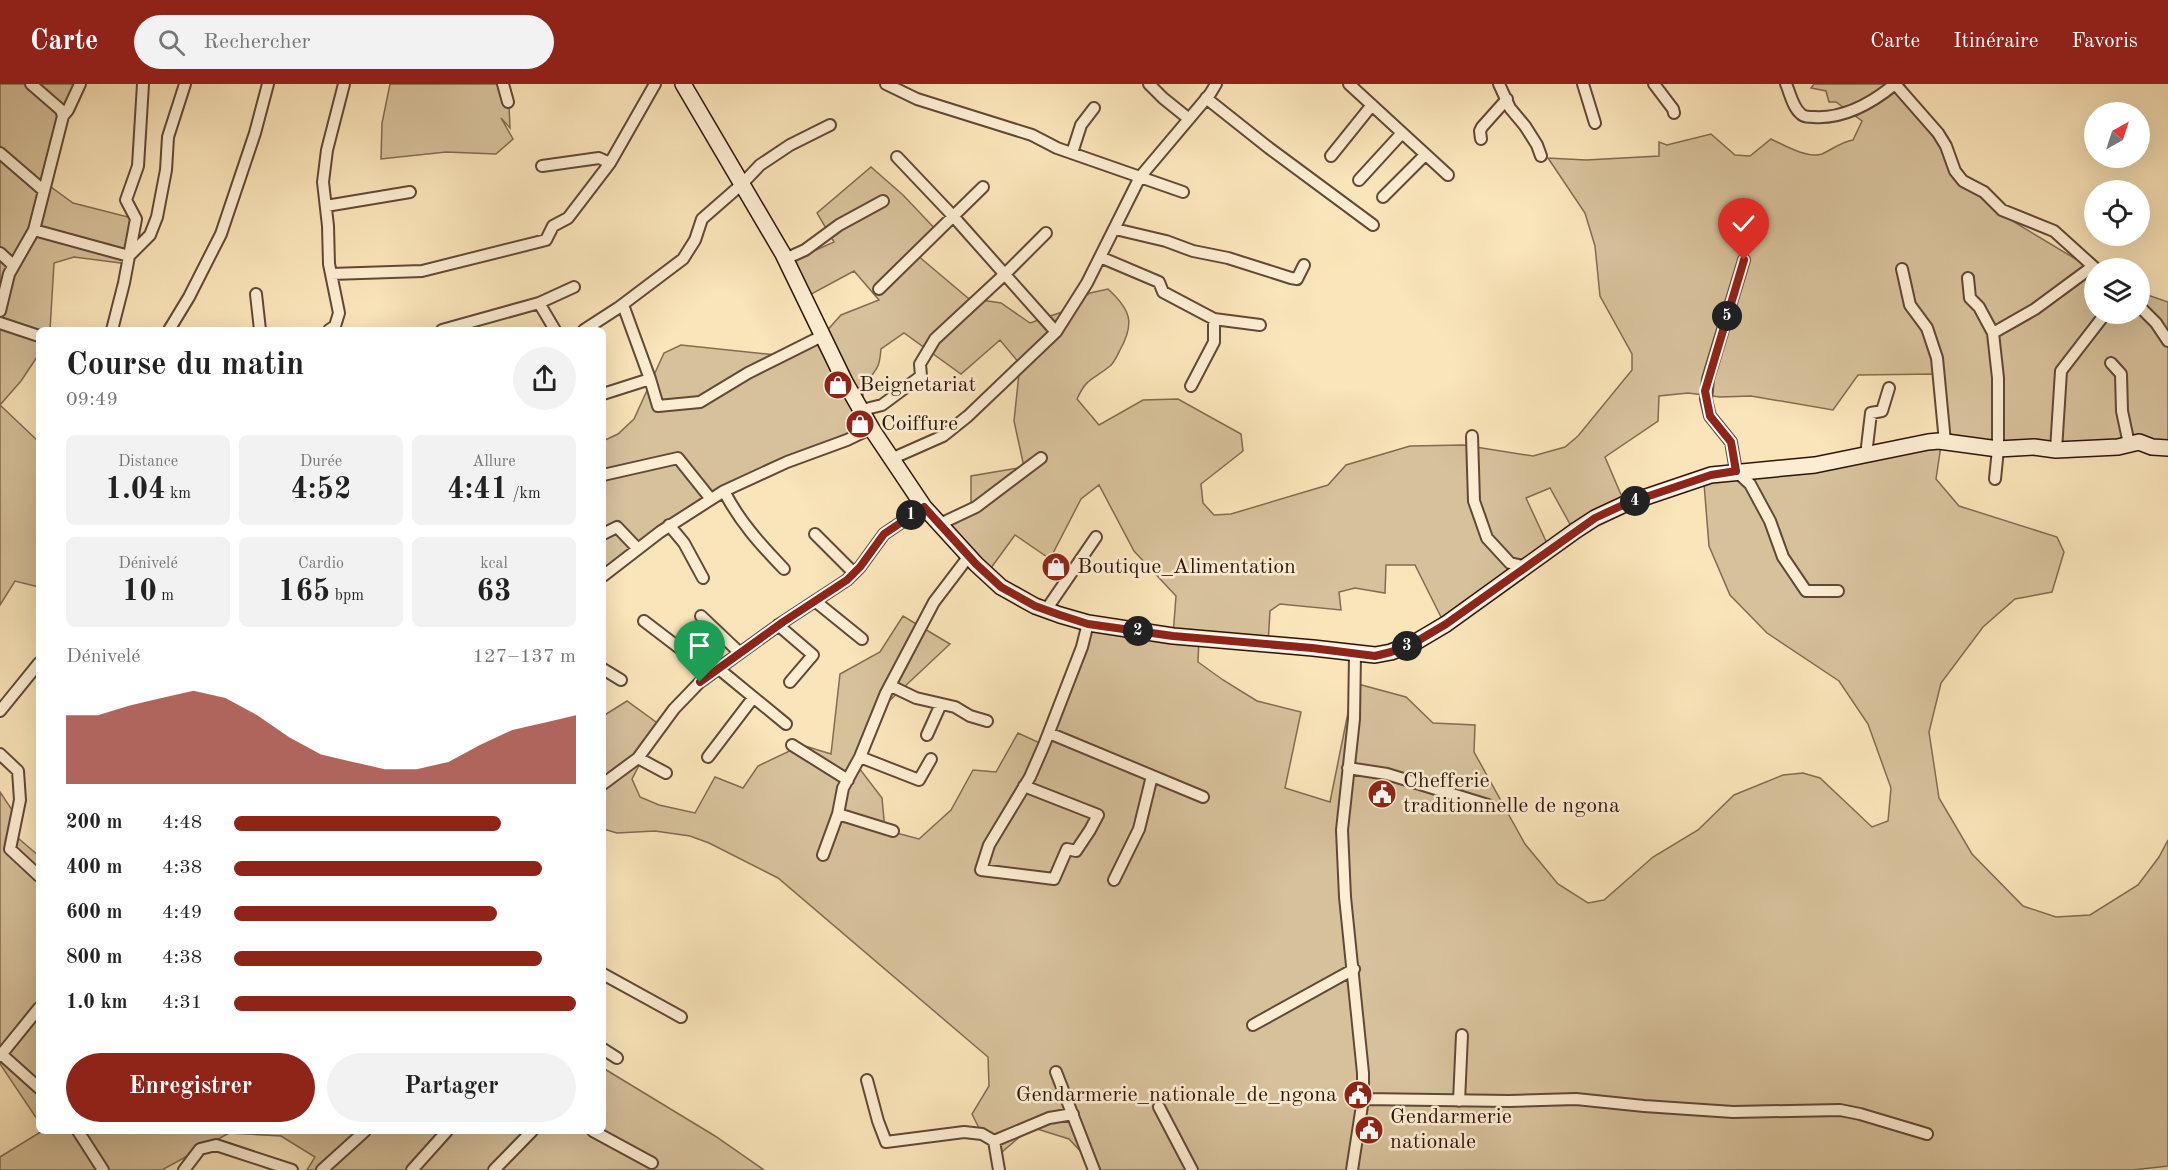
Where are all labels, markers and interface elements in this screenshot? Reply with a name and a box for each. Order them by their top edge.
search box [134,15,554,69]
icon: search [155,26,188,59]
text: Carte [30,28,98,56]
text: Rechercher [203,31,311,53]
text: Carte [1870,31,1920,52]
text: Itinéraire [1953,31,2039,52]
text: Favoris [2072,31,2138,52]
north arrow [2084,102,2150,168]
map controls [2084,102,2150,324]
button: locate [2084,180,2150,246]
pin [1718,198,1769,260]
icon: check [1727,207,1760,240]
button: layers [2084,258,2150,324]
pin: 5 [1712,301,1742,331]
text: 5 [1722,308,1732,324]
button: share [513,347,576,410]
text: Course du matin [66,349,304,382]
shop icon: Beignetariat [822,369,854,401]
place label: Beignetariat [859,374,976,396]
text: 09:49 [66,390,118,410]
shop icon: Coiffure [844,408,876,440]
place label: Coiffure [881,413,958,435]
text: Distance [118,454,178,470]
text: Durée [300,454,342,470]
text: Allure [472,454,516,470]
text: 1.04 [105,475,166,505]
text: 4:52 [291,475,351,505]
text: 4:41 [447,475,508,505]
text: km [166,486,191,502]
text: /km [508,486,541,502]
pin: 4 [1620,486,1650,516]
text: 4 [1630,493,1640,509]
pin: 1 [896,500,926,530]
text: 1 [906,507,916,523]
shop icon: Boutique_Alimentation [1040,551,1072,583]
text: Dénivelé [118,556,178,572]
text: Cardio [298,556,344,572]
text: kcal [480,556,508,572]
place label: Boutique_Alimentation [1077,556,1296,578]
text: 10 [122,577,157,607]
text: 165 [278,577,330,607]
text: 63 [477,577,511,607]
text: m [157,588,174,604]
text: bpm [330,588,364,604]
pin: 2 [1123,616,1153,646]
pin [674,620,725,682]
text: 2 [1133,623,1143,639]
icon: arrive [683,629,716,662]
pin: 3 [1392,631,1422,661]
text: 3 [1402,638,1412,654]
text: Dénivelé [66,647,140,667]
text: 127–137 m [473,647,576,667]
place label: Chefferie traditionnelle de ngona [1403,770,1620,817]
public building icon: Chefferie traditionnelle de ngona [1366,778,1398,810]
text: 200 m [66,813,122,833]
text: 4:48 [162,813,202,833]
text: 400 m [66,858,122,878]
text: 4:38 [162,858,202,878]
text: 600 m [66,903,122,923]
text: 4:49 [162,903,202,923]
text: 800 m [66,948,122,968]
text: 4:38 [162,948,202,968]
text: 1.0 km [66,993,128,1013]
text: 4:31 [162,993,202,1013]
button: Enregistrer [66,1053,315,1122]
button: Partager [327,1053,576,1122]
public building icon: Gendarmerie_nationale_de_ngona [1342,1079,1374,1111]
place label: Gendarmerie_nationale_de_ngona [1016,1084,1337,1106]
place label: Gendarmerie nationale [1390,1106,1512,1153]
public building icon: Gendarmerie nationale [1353,1114,1385,1146]

